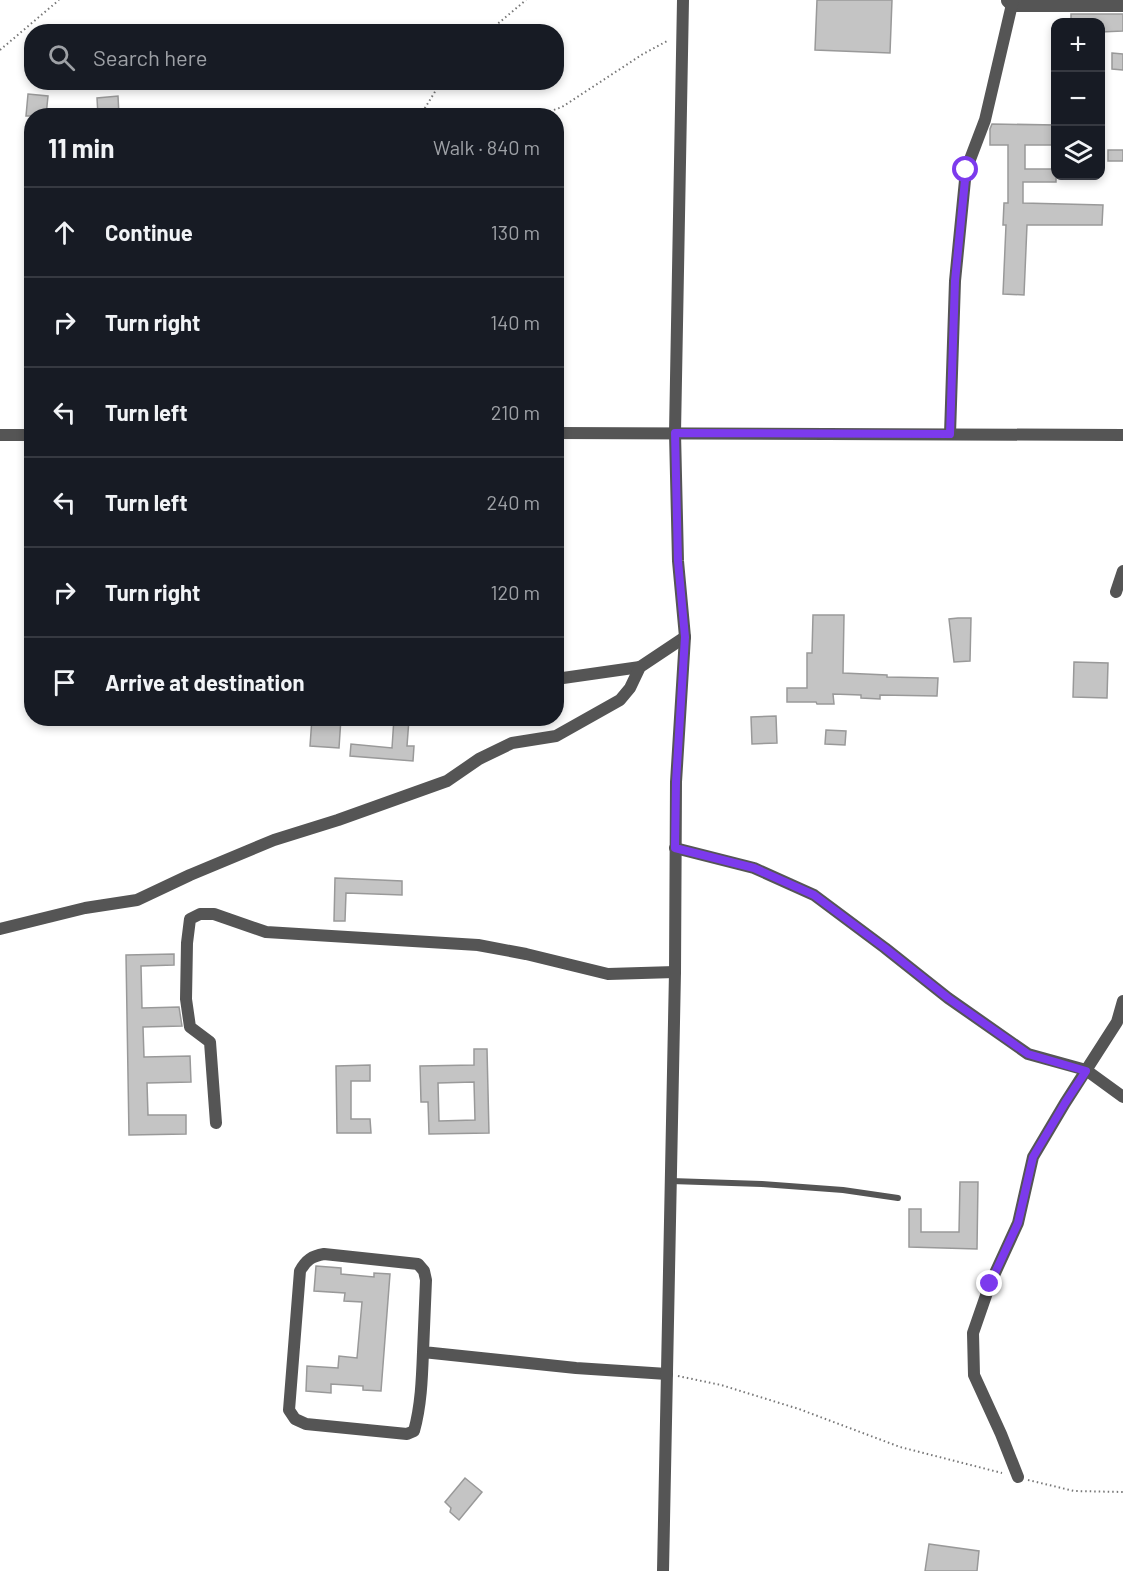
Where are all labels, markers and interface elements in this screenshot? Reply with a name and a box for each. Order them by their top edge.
map controls [1051,18,1105,180]
button: + [1051,18,1105,72]
search box [24,24,564,90]
icon: search [45,41,78,74]
text: Search here [93,44,207,70]
button: − [1051,72,1105,126]
button: layers [1051,126,1105,180]
text: 11 min [48,132,114,163]
text: Walk · 840 m [433,135,540,159]
route start [952,156,978,182]
icon: ahead [48,216,81,249]
text: Continue [105,219,193,245]
text: 130 m [491,220,540,244]
icon: right [48,306,81,339]
text: Turn right [105,309,200,335]
text: 140 m [490,310,540,334]
icon: left [48,396,81,429]
text: Turn left [105,399,188,425]
text: 210 m [491,400,540,424]
icon: left [48,486,81,519]
text: Turn left [105,489,188,515]
text: 240 m [486,490,540,514]
icon: right [48,576,81,609]
text: Turn right [105,579,200,605]
text: 120 m [490,580,540,604]
icon: arrive [48,666,81,699]
text: Arrive at destination [105,669,304,695]
route end [976,1270,1002,1296]

